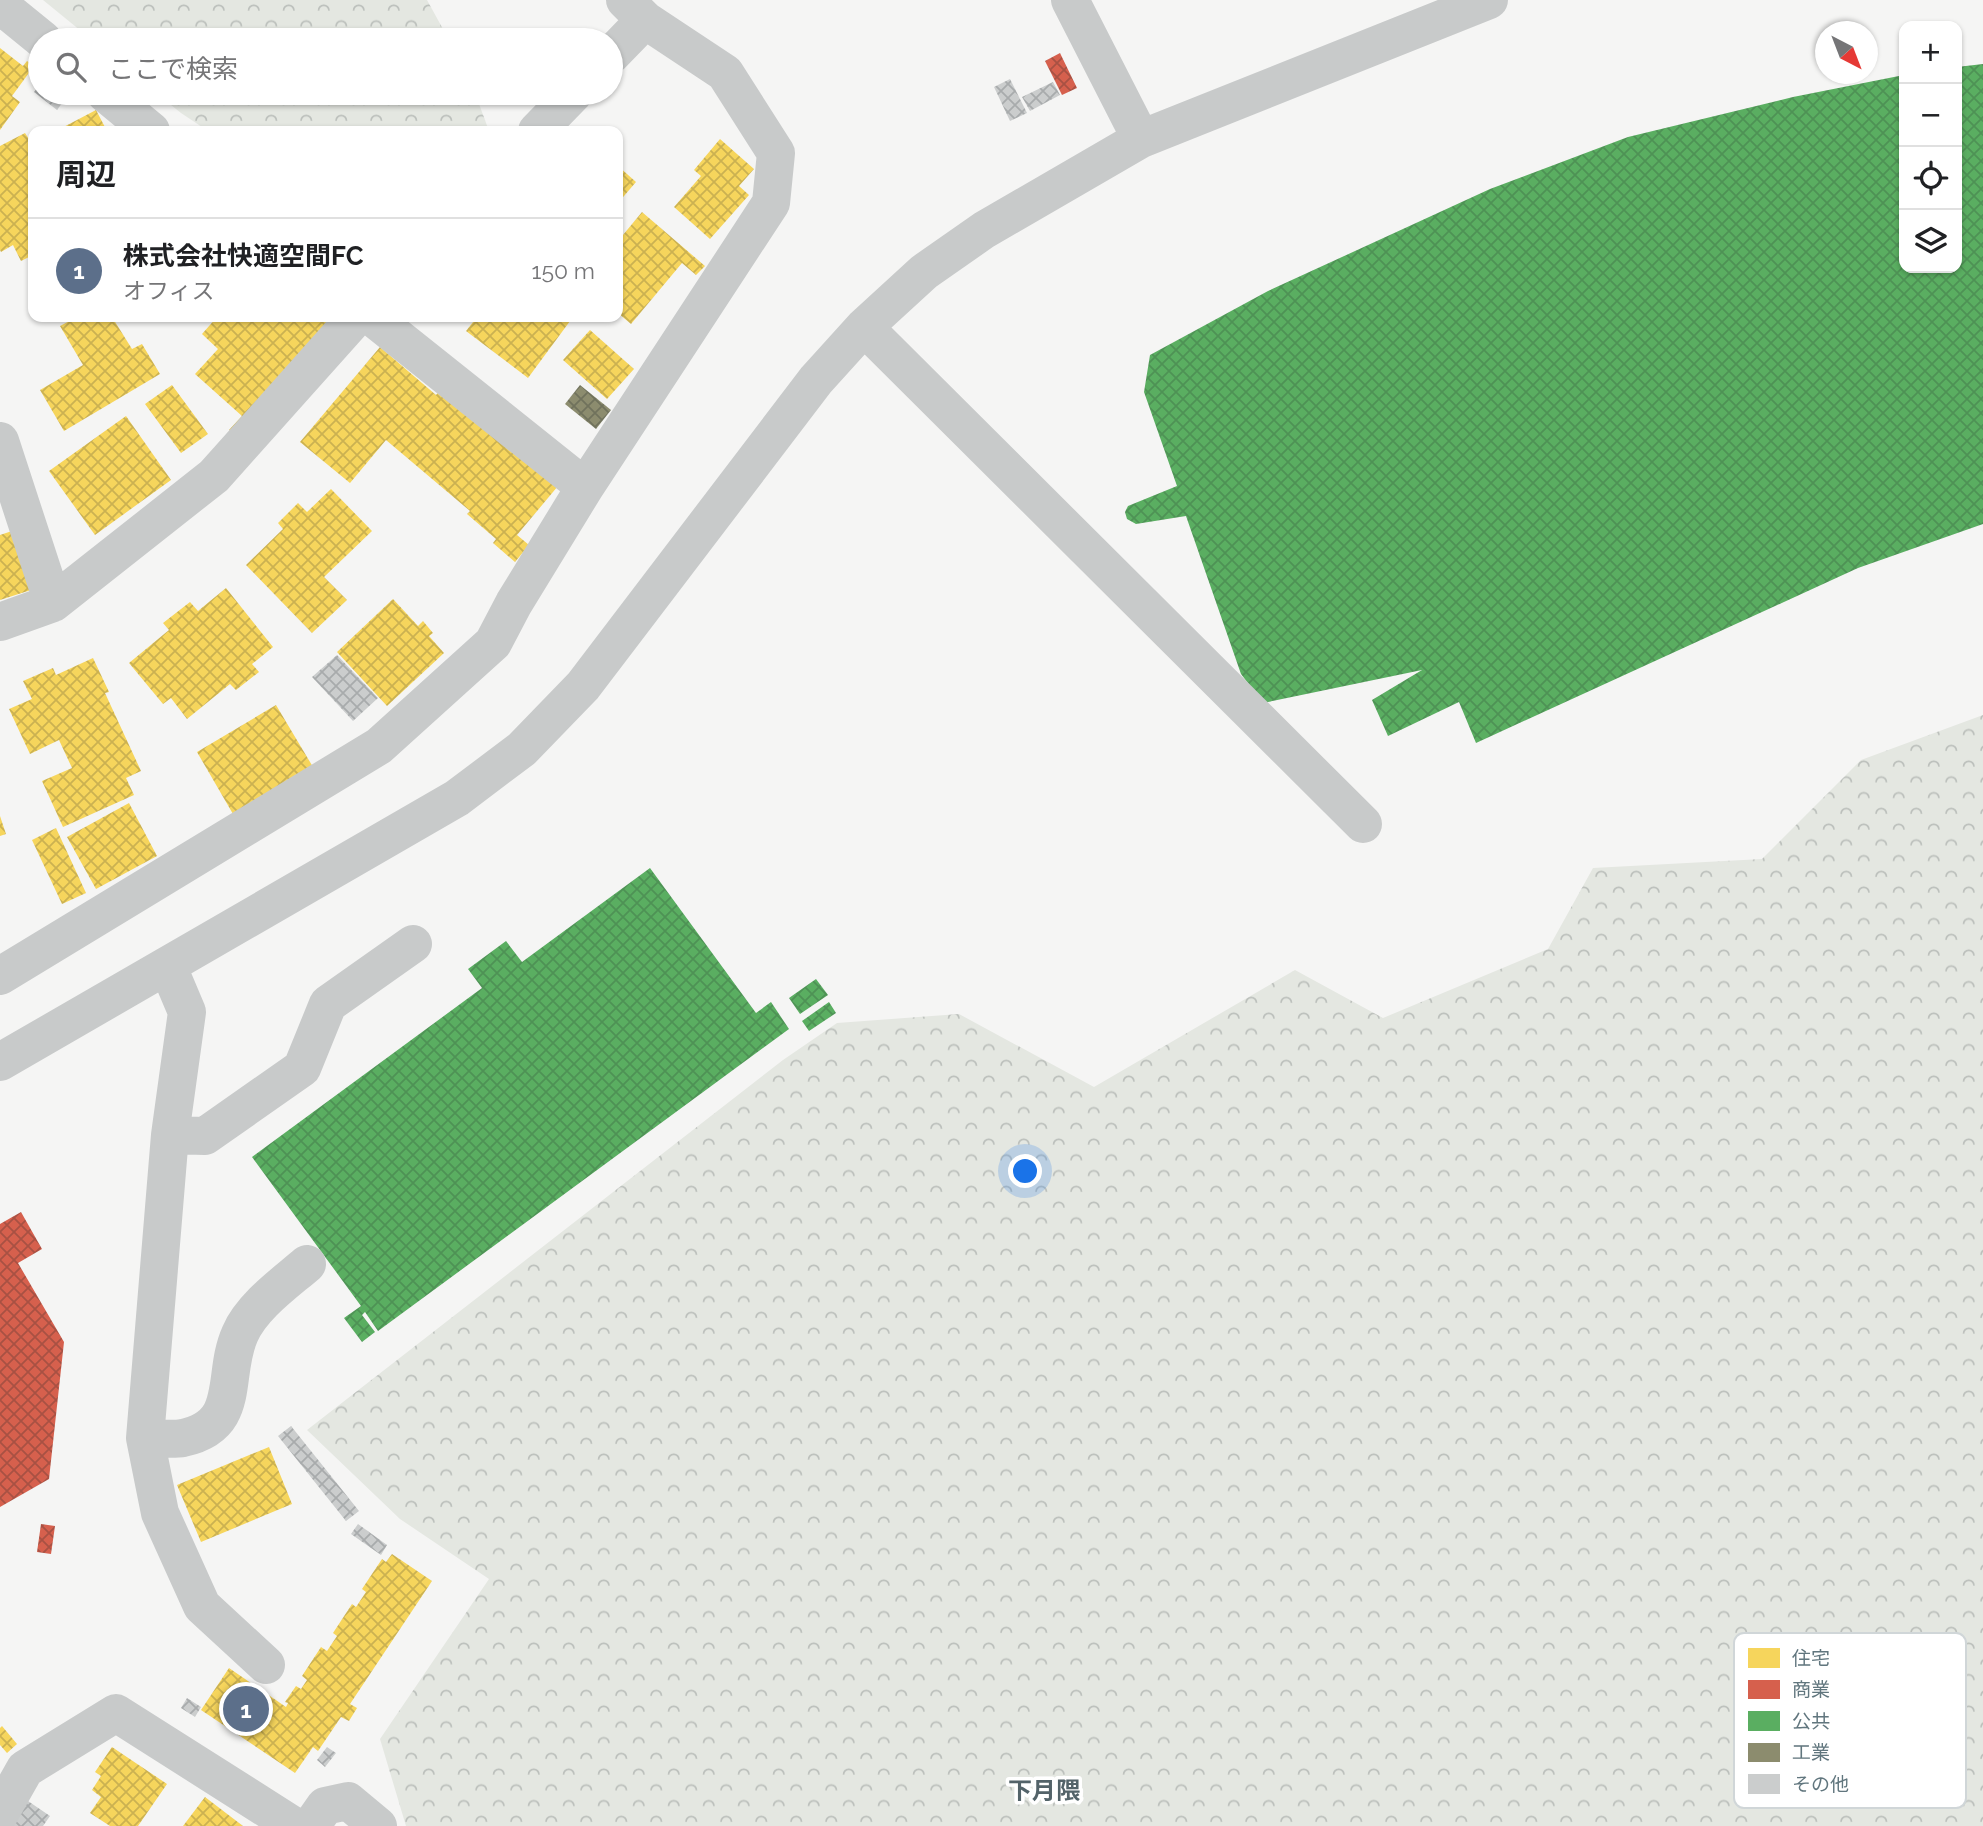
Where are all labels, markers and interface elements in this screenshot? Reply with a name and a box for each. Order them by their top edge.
north arrow [1815,21,1878,84]
map controls [1899,21,1962,273]
button: + [1899,21,1962,84]
search box [28,28,623,105]
icon: search [52,48,90,86]
text: ここで検索 [108,54,238,84]
button: − [1899,84,1962,147]
button: locate [1899,147,1962,210]
text: 周辺 [56,157,116,192]
button: layers [1899,210,1962,273]
text: 株式会社快適空間FC [123,241,363,271]
text: 1 [73,257,85,284]
text: 150 m [532,257,595,284]
text: オフィス [123,277,215,304]
your location [1008,1154,1042,1188]
legend [1734,1633,1966,1808]
text: 住宅 [1792,1647,1830,1669]
text: 商業 [1792,1678,1830,1700]
pin: 1 [223,1683,269,1735]
text: 公共 [1792,1710,1830,1732]
text: 工業 [1792,1741,1830,1763]
text: その他 [1792,1773,1849,1795]
district label: 下月隈 [1008,1776,1080,1805]

